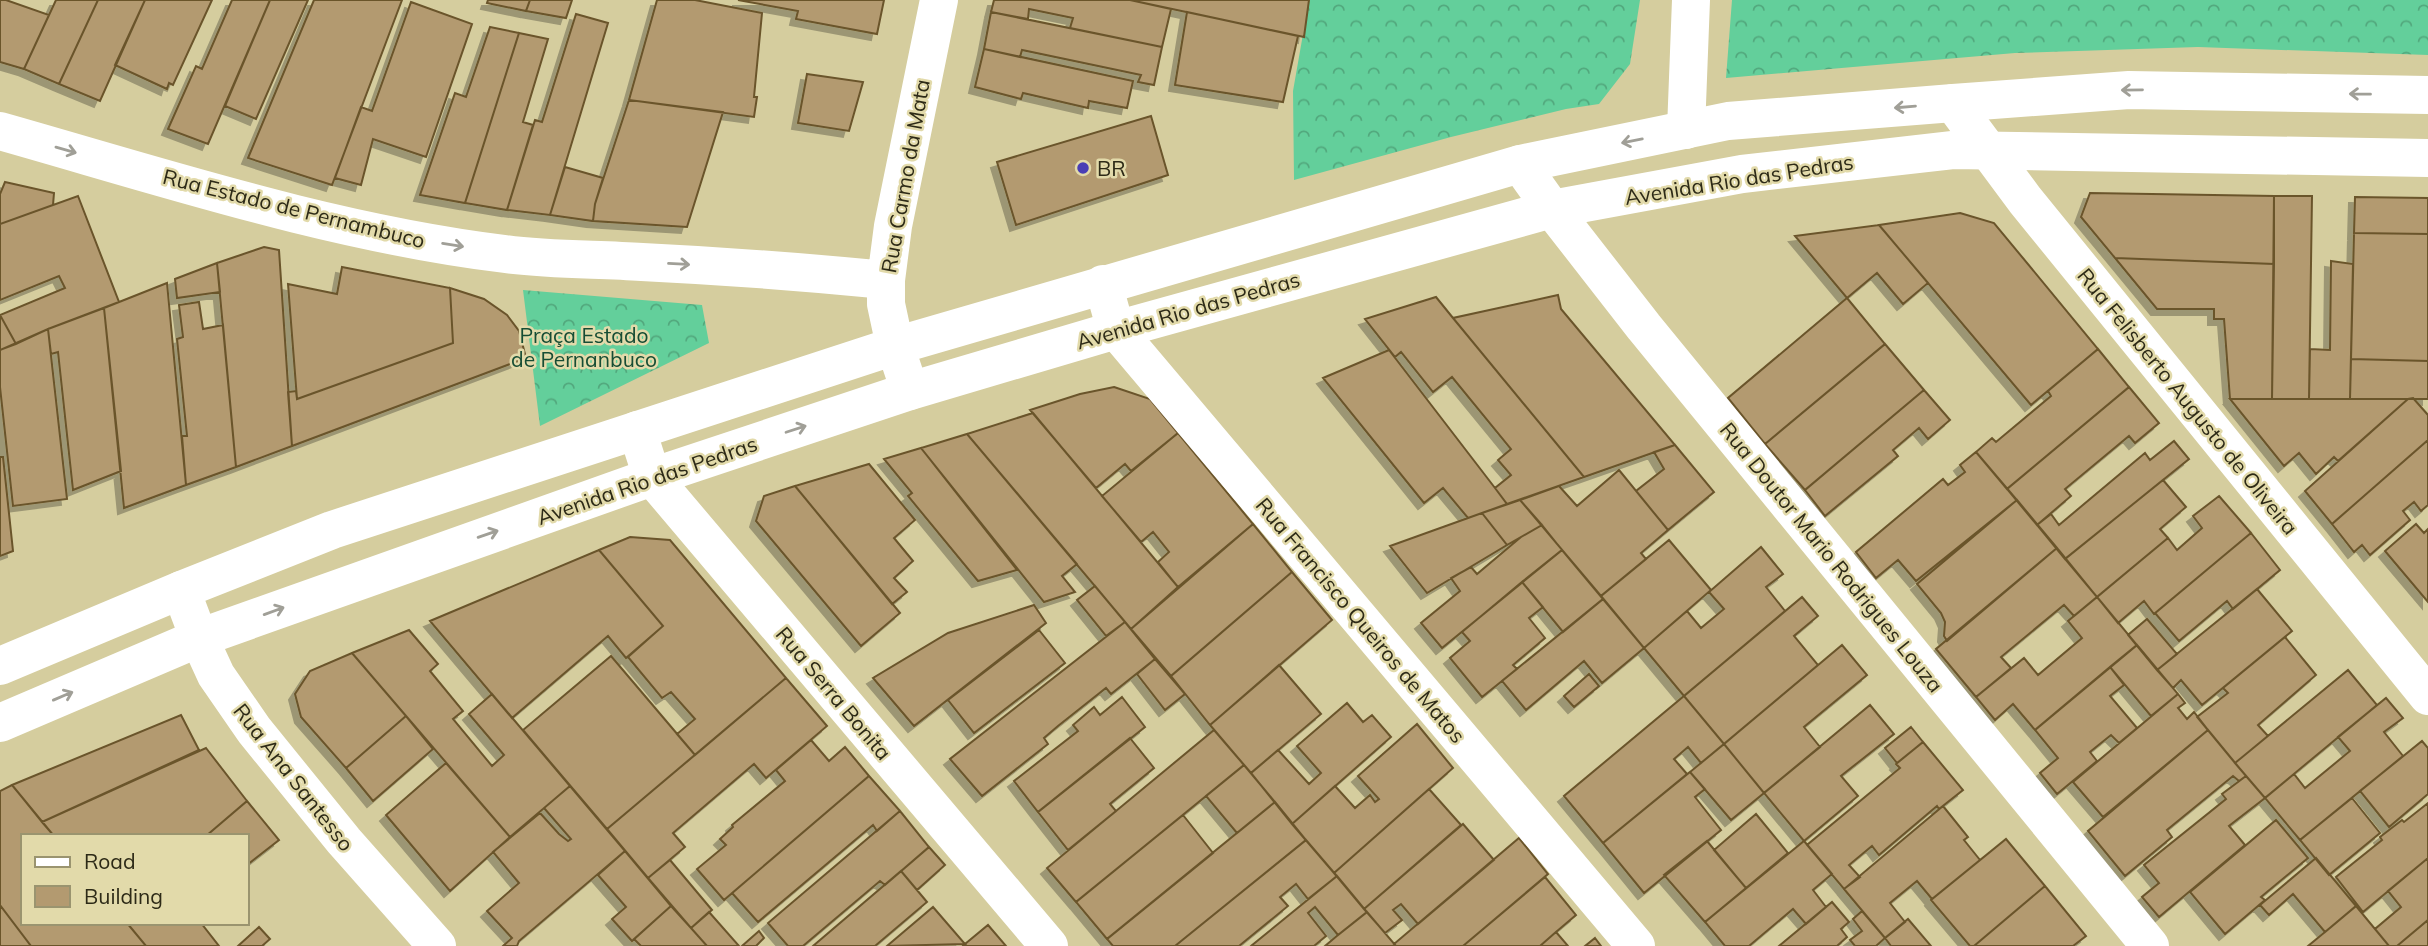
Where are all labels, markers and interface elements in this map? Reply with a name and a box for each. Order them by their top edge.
street label: Rua Carmo da Mata [875,77,935,275]
one-way arrow [2121,83,2144,97]
one-way arrow [2349,87,2372,100]
one-way arrow [1895,101,1917,114]
one-way arrow [1621,135,1644,149]
one-way arrow [54,144,76,157]
street label: Avenida Rio das Pedras [1623,148,1855,210]
place label: BR [1097,155,1126,181]
marker: BR [1075,160,1091,176]
street label: Rua Estado de Pernambuco [160,163,428,253]
one-way arrow [441,239,464,252]
one-way arrow [668,257,691,270]
street label: Rua Felisberto Augusto de Oliveira [2072,262,2304,540]
street label: Avenida Rio das Pedras [1073,266,1303,354]
park label: Praça Estado de Pernanbuco [511,322,657,372]
street label: Rua Doutor Mario Rodrigues Louza [1715,417,1949,697]
one-way arrow [785,422,807,435]
street label: Avenida Rio das Pedras [533,430,761,530]
street label: Rua Francisco Queiros de Matos [1251,492,1471,748]
one-way arrow [477,527,498,540]
one-way arrow [262,604,284,616]
street label: Rua Serra Bonita [771,621,897,765]
one-way arrow [52,689,73,702]
street label: Rua Ana Santesso [228,698,360,856]
legend [21,834,248,925]
text: Road [84,848,135,874]
text: Building [84,883,163,909]

